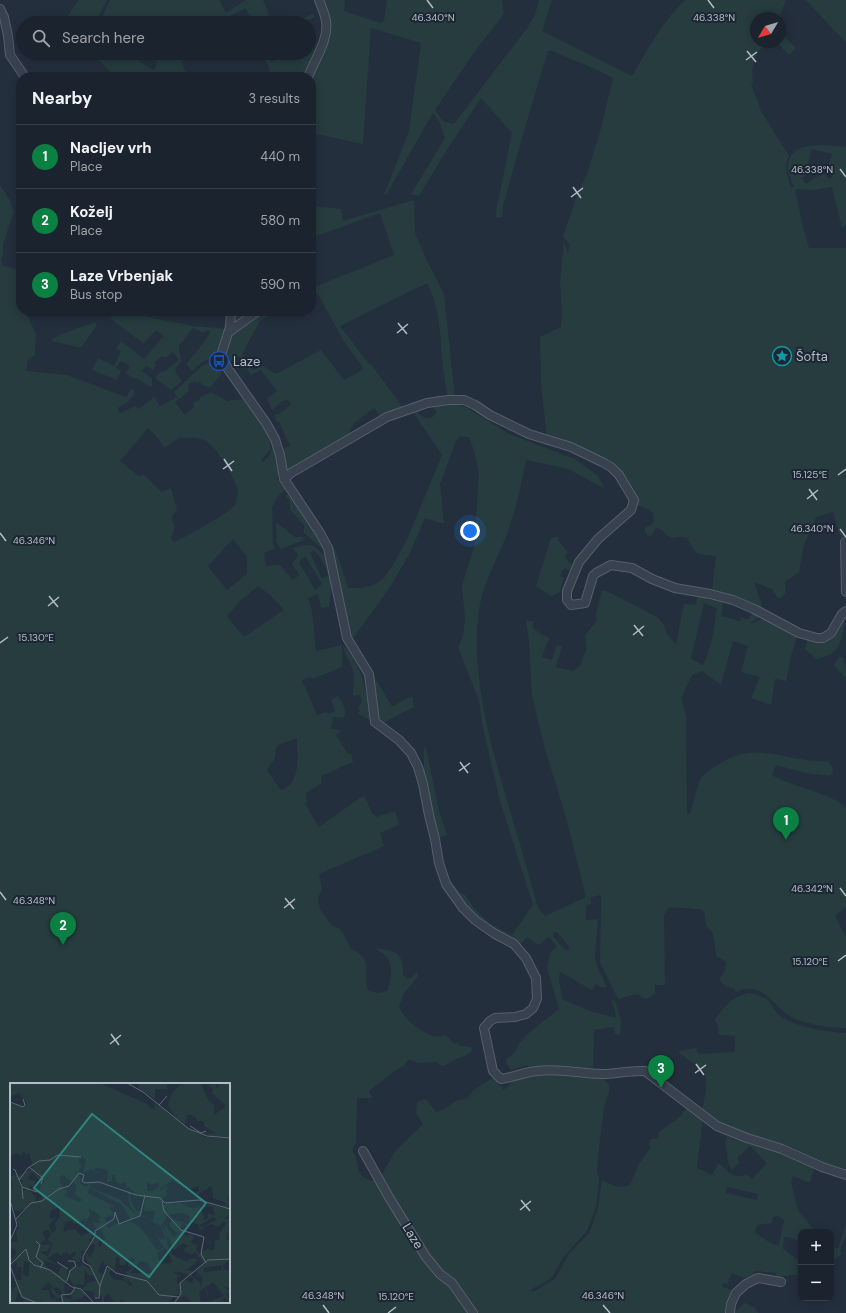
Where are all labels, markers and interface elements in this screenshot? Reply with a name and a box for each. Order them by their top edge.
text: 46.340°N [411,11,455,24]
text: 46.338°N [693,11,735,24]
north arrow [750,12,786,48]
search box [16,16,316,60]
icon: search [30,27,52,49]
text: Search here [62,28,145,48]
text: Nearby [32,87,92,109]
text: 3 results [248,90,300,107]
text: Nacljev vrh [70,138,152,158]
text: 1 [43,148,47,165]
text: 440 m [260,148,300,165]
text: Place [70,158,102,175]
text: 46.338°N [791,163,833,176]
text: Koželj [70,202,113,222]
text: 2 [41,212,49,229]
text: 580 m [260,212,300,229]
text: Place [70,222,102,239]
text: Laze Vrbenjak [70,266,173,286]
text: 3 [41,276,49,293]
text: 590 m [260,276,300,293]
text: Bus stop [70,286,122,303]
place icon: Šofta [771,345,793,367]
place label: Šofta [796,348,828,365]
bus stop icon: Laze [208,350,230,372]
place label: Laze [233,353,260,370]
text: 15.125°E [792,468,828,481]
your location [460,521,480,541]
text: 46.340°N [790,522,834,535]
text: 46.346°N [13,534,55,547]
text: 15.130°E [18,631,54,644]
pin: 1 [773,807,799,840]
text: 46.342°N [791,882,833,895]
text: 46.348°N [13,894,55,907]
pin: 2 [50,912,76,945]
text: 15.120°E [792,955,828,968]
pin: 3 [648,1055,674,1088]
inset map [10,1083,230,1303]
street label: Laze [399,1220,427,1252]
map controls [798,1229,834,1301]
button: + [798,1229,834,1265]
button: − [798,1265,834,1301]
text: 46.348°N [302,1289,344,1302]
text: 46.346°N [582,1289,624,1302]
text: 15.120°E [378,1290,414,1303]

